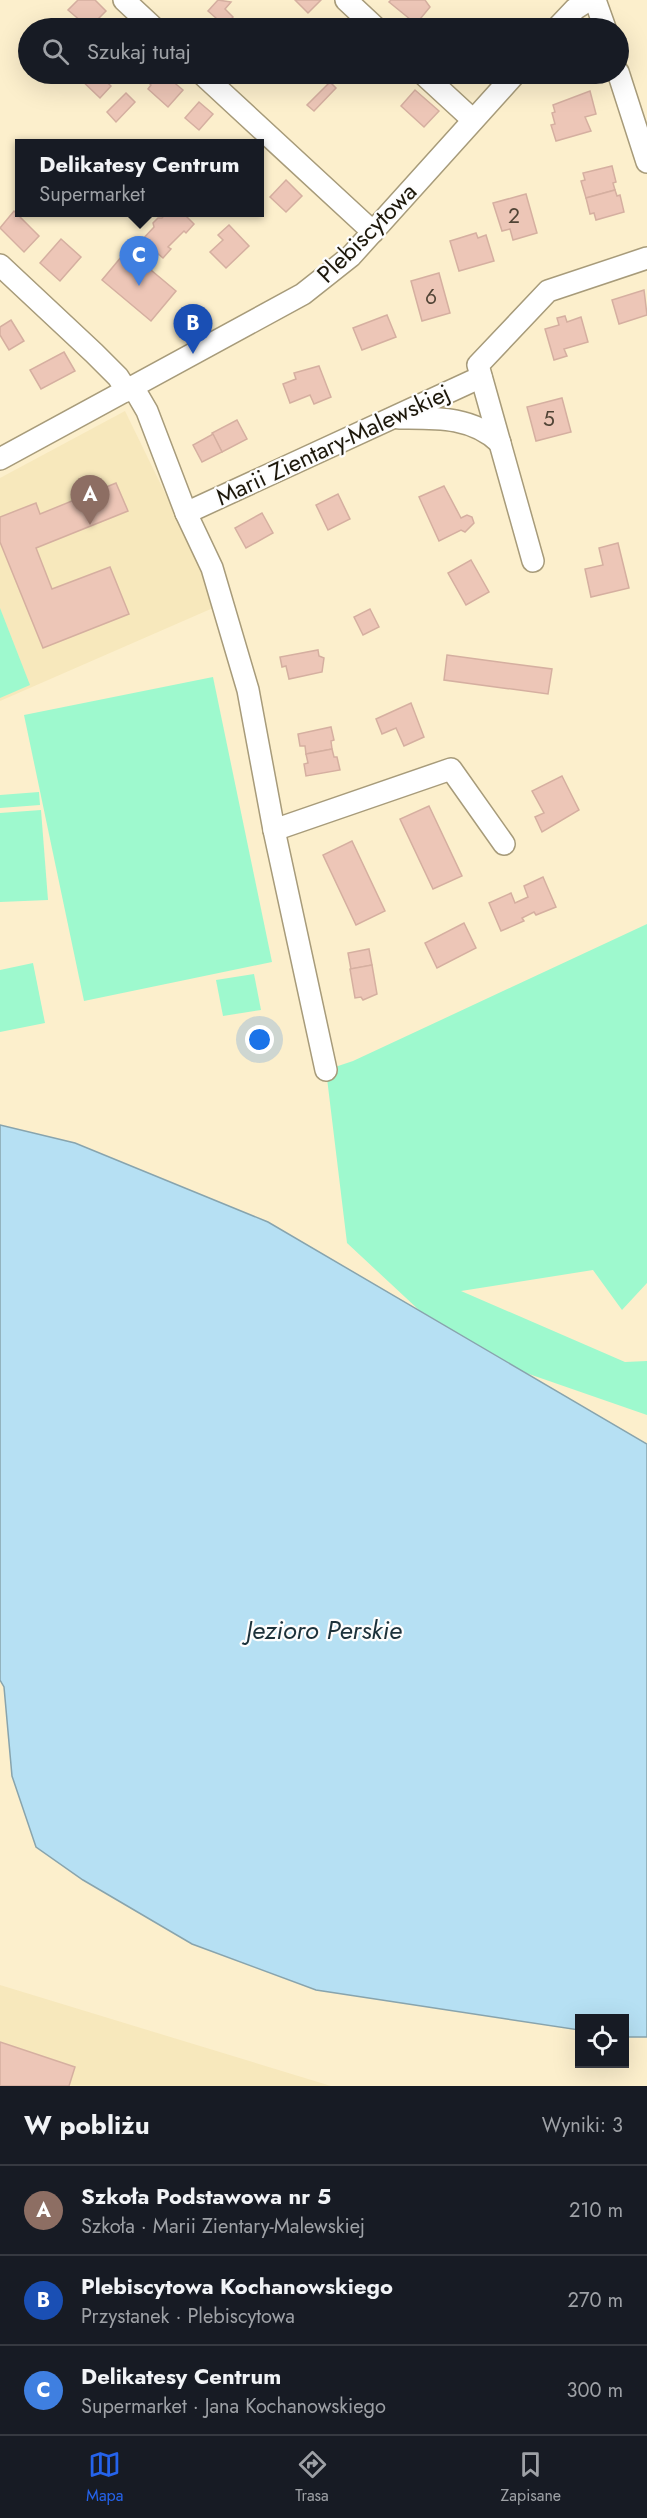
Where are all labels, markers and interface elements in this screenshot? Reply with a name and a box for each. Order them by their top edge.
search box [18,18,629,84]
icon: search [39,35,72,68]
text: Szukaj tutaj [87,35,191,67]
popup [15,139,264,217]
text: Delikatesy Centrum [39,148,240,180]
street label: Plebiscytowa [309,175,425,291]
text: Supermarket [39,180,145,209]
house number: 2 [508,201,520,231]
pin: C [120,236,158,286]
house number: 6 [425,282,437,312]
pin: B [174,304,212,354]
street label: Marii Zientary-Malewskiej [210,375,456,514]
house number: 5 [543,404,555,434]
pin: A [70,476,110,525]
your location [245,1025,274,1054]
water label: Jezioro Perskie [241,1611,402,1649]
map controls [575,2014,629,2068]
button: locate [575,2014,629,2068]
text: W pobliżu [24,2106,150,2144]
text: Wyniki: 3 [542,2111,623,2140]
text: Szkoła Podstawowa nr 5 [81,2180,331,2212]
text: A [36,2196,51,2225]
text: 210 m [569,2196,623,2225]
text: Szkoła · Marii Zientary-Malewskiej [81,2212,365,2241]
text: Plebiscytowa Kochanowskiego [81,2270,393,2302]
text: B [37,2286,50,2315]
text: 270 m [568,2286,623,2315]
text: Przystanek · Plebiscytowa [81,2302,295,2331]
text: Delikatesy Centrum [81,2360,281,2392]
text: C [36,2376,51,2405]
text: 300 m [566,2376,623,2405]
text: Supermarket · Jana Kochanowskiego [81,2392,386,2421]
tab: Mapa [86,2448,123,2507]
tab: Trasa [295,2448,329,2507]
tab: Zapisane [501,2448,561,2507]

